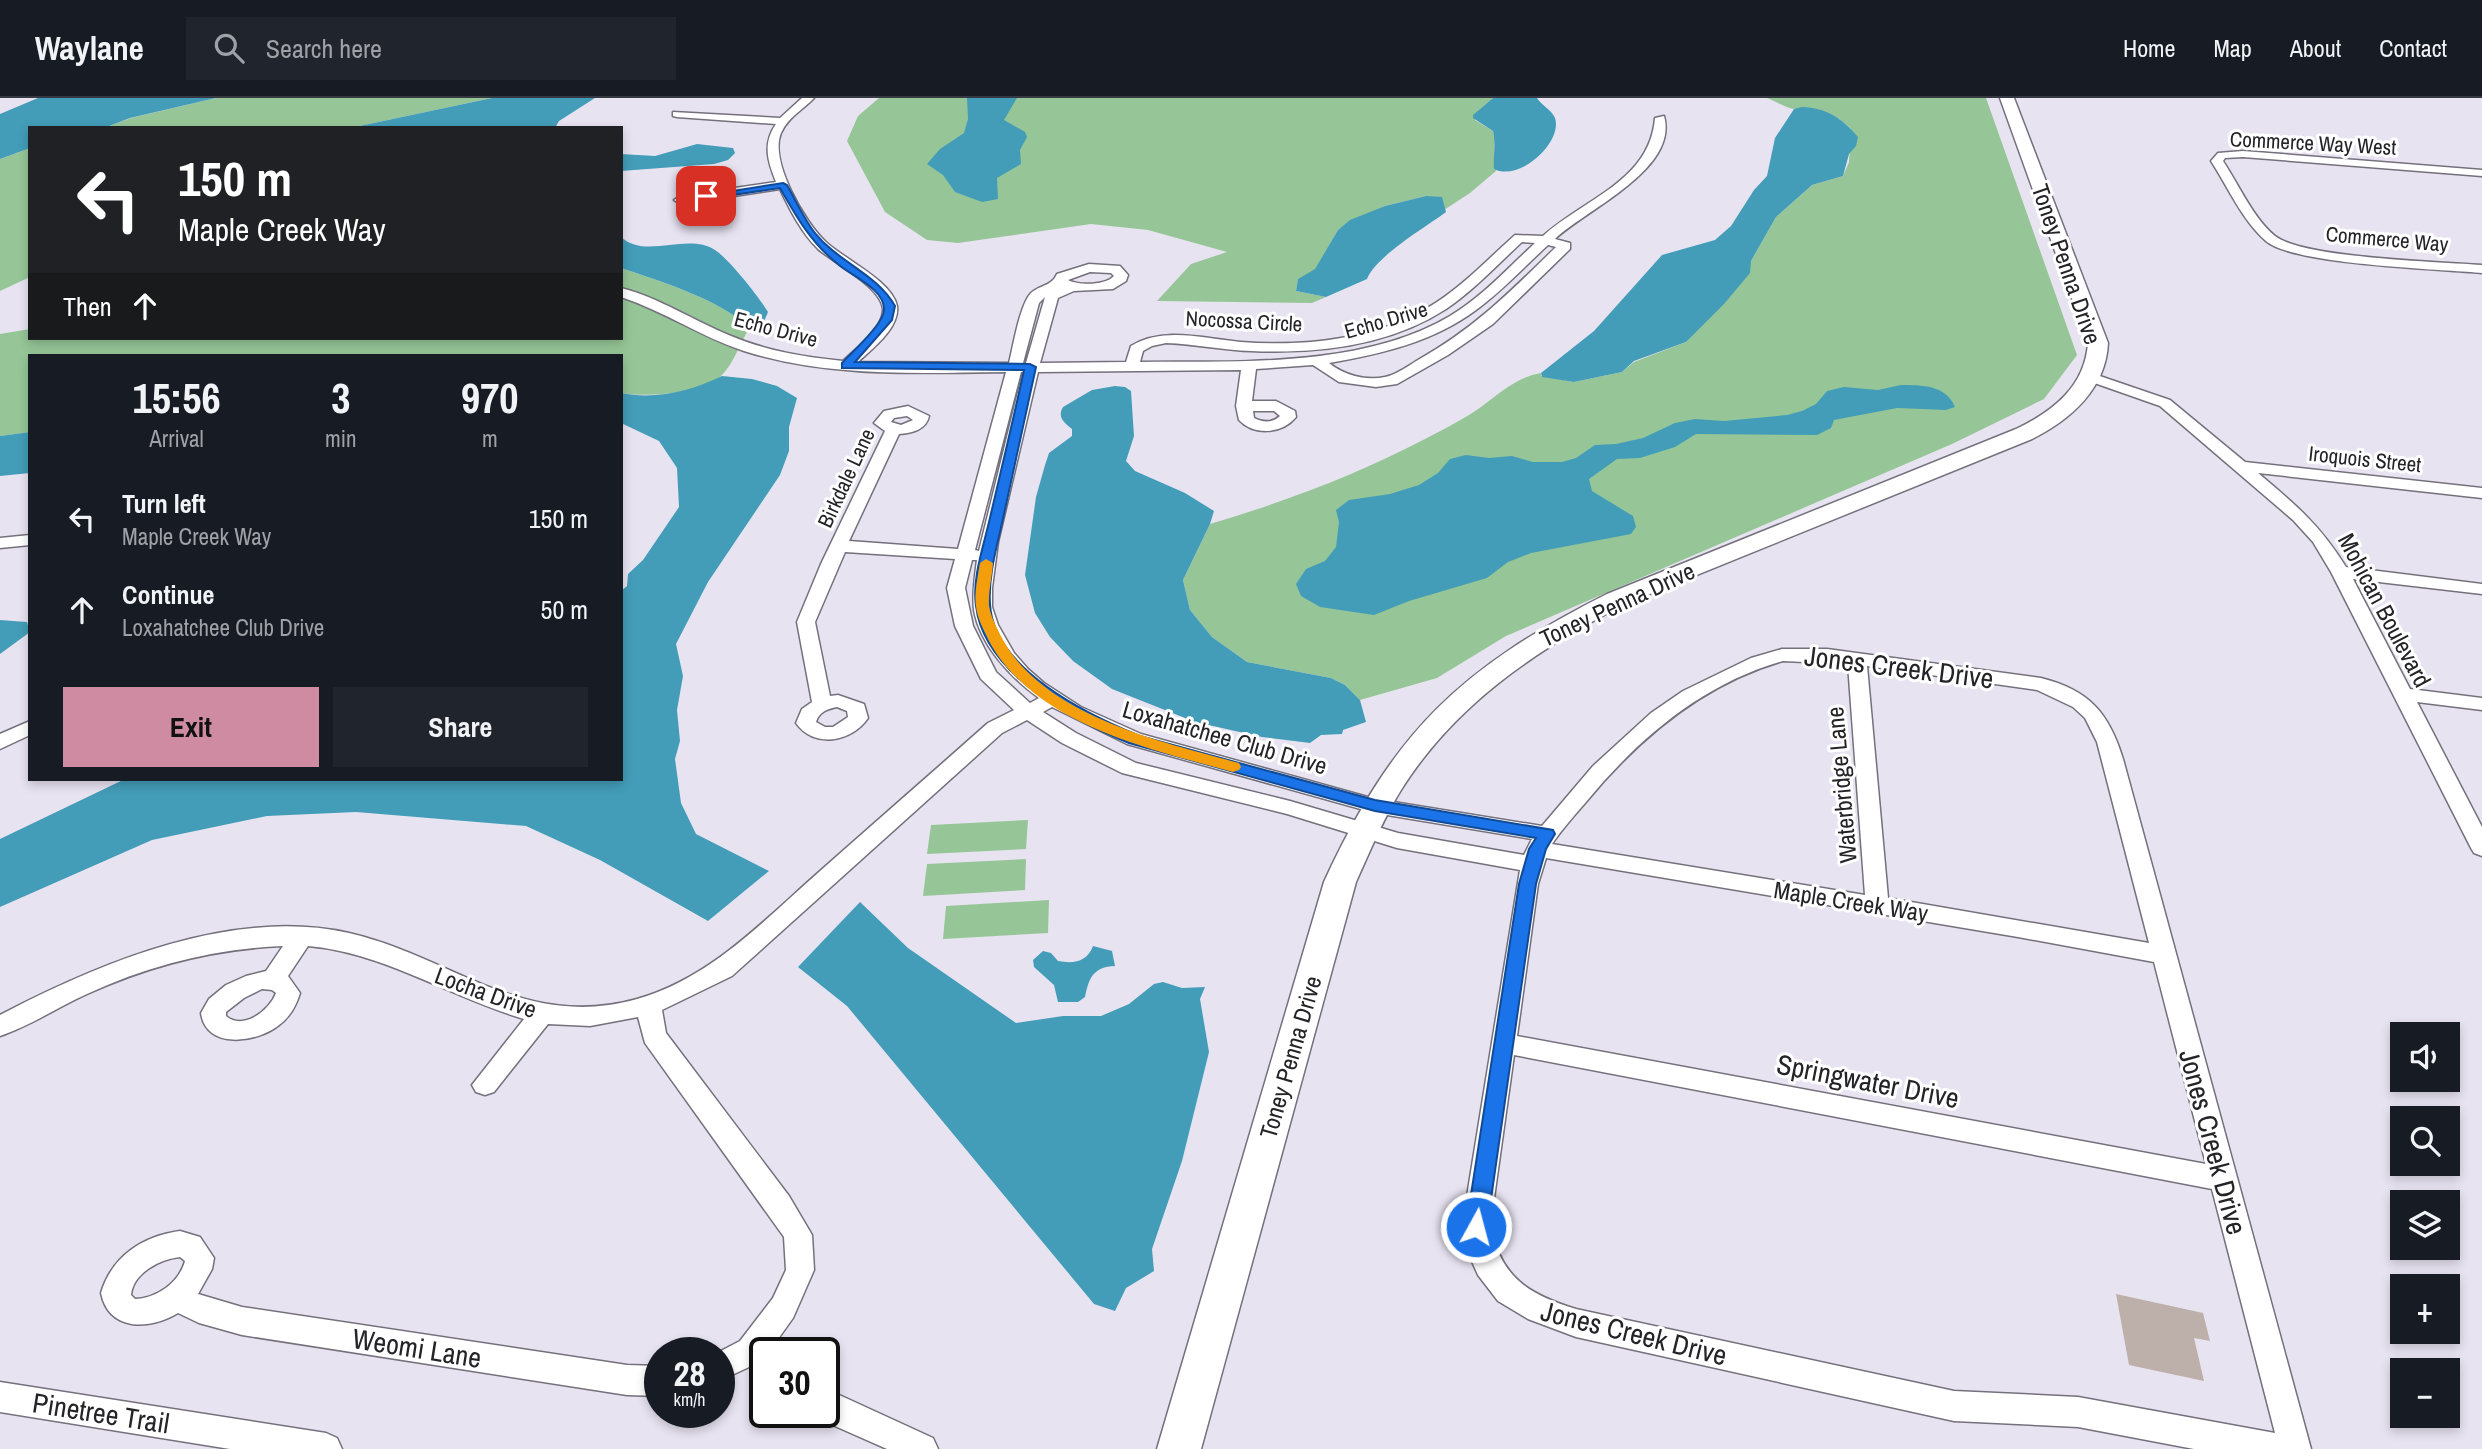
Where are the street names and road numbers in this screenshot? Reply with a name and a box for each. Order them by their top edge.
street label: Commerce Way West [2229,124,2397,162]
street label: Toney Penna Drive [2025,180,2109,348]
street label: Commerce Way [2325,219,2450,259]
street label: Echo Drive [1341,294,1431,346]
street label: Nocossa Circle [1185,303,1303,339]
street label: Echo Drive [731,304,821,354]
street label: Birkdale Lane [810,424,882,532]
street label: Iroquois Street [2307,439,2423,479]
street label: Mohican Boulevard [2331,528,2439,692]
street label: Toney Penna Drive [1534,554,1700,654]
street label: Jones Creek Drive [1802,637,1996,697]
street label: Loxahatchee Club Drive [1119,693,1331,781]
street label: Waterbridge Lane [1818,705,1864,865]
street label: Maple Creek Way [1772,873,1931,929]
street label: Locha Drive [431,959,541,1025]
street label: Toney Penna Drive [1252,972,1328,1142]
street label: Springwater Drive [1774,1045,1962,1117]
street label: Jones Creek Drive [2170,1045,2256,1239]
street label: Jones Creek Drive [1537,1292,1731,1374]
street label: Weomi Lane [350,1319,484,1377]
street label: Pinetree Trail [30,1383,172,1443]

